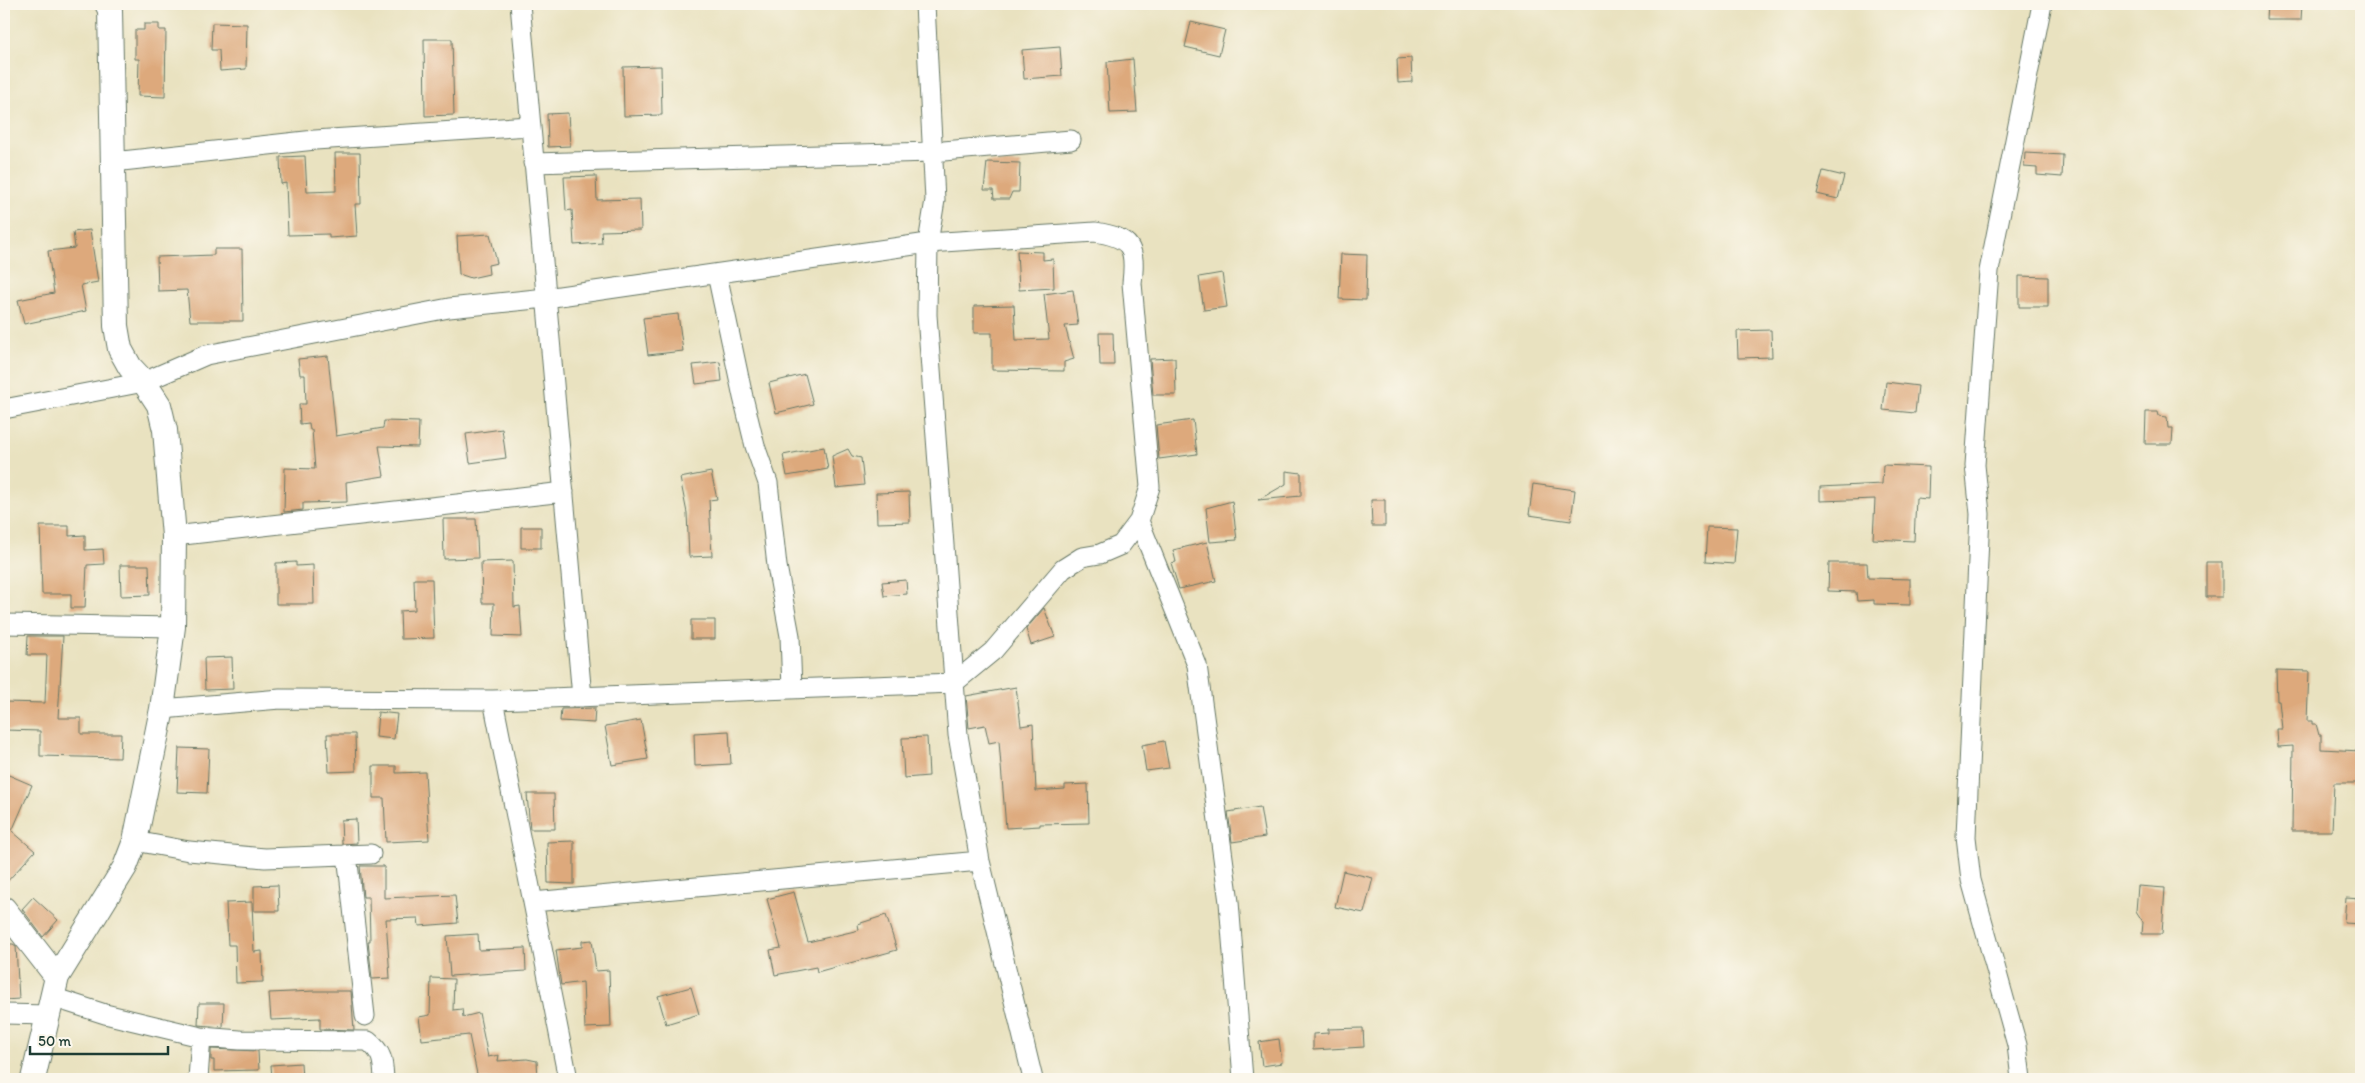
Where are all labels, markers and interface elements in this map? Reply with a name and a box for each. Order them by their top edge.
scale bar [30,1023,168,1055]
text: 50 m [38,1032,71,1050]

